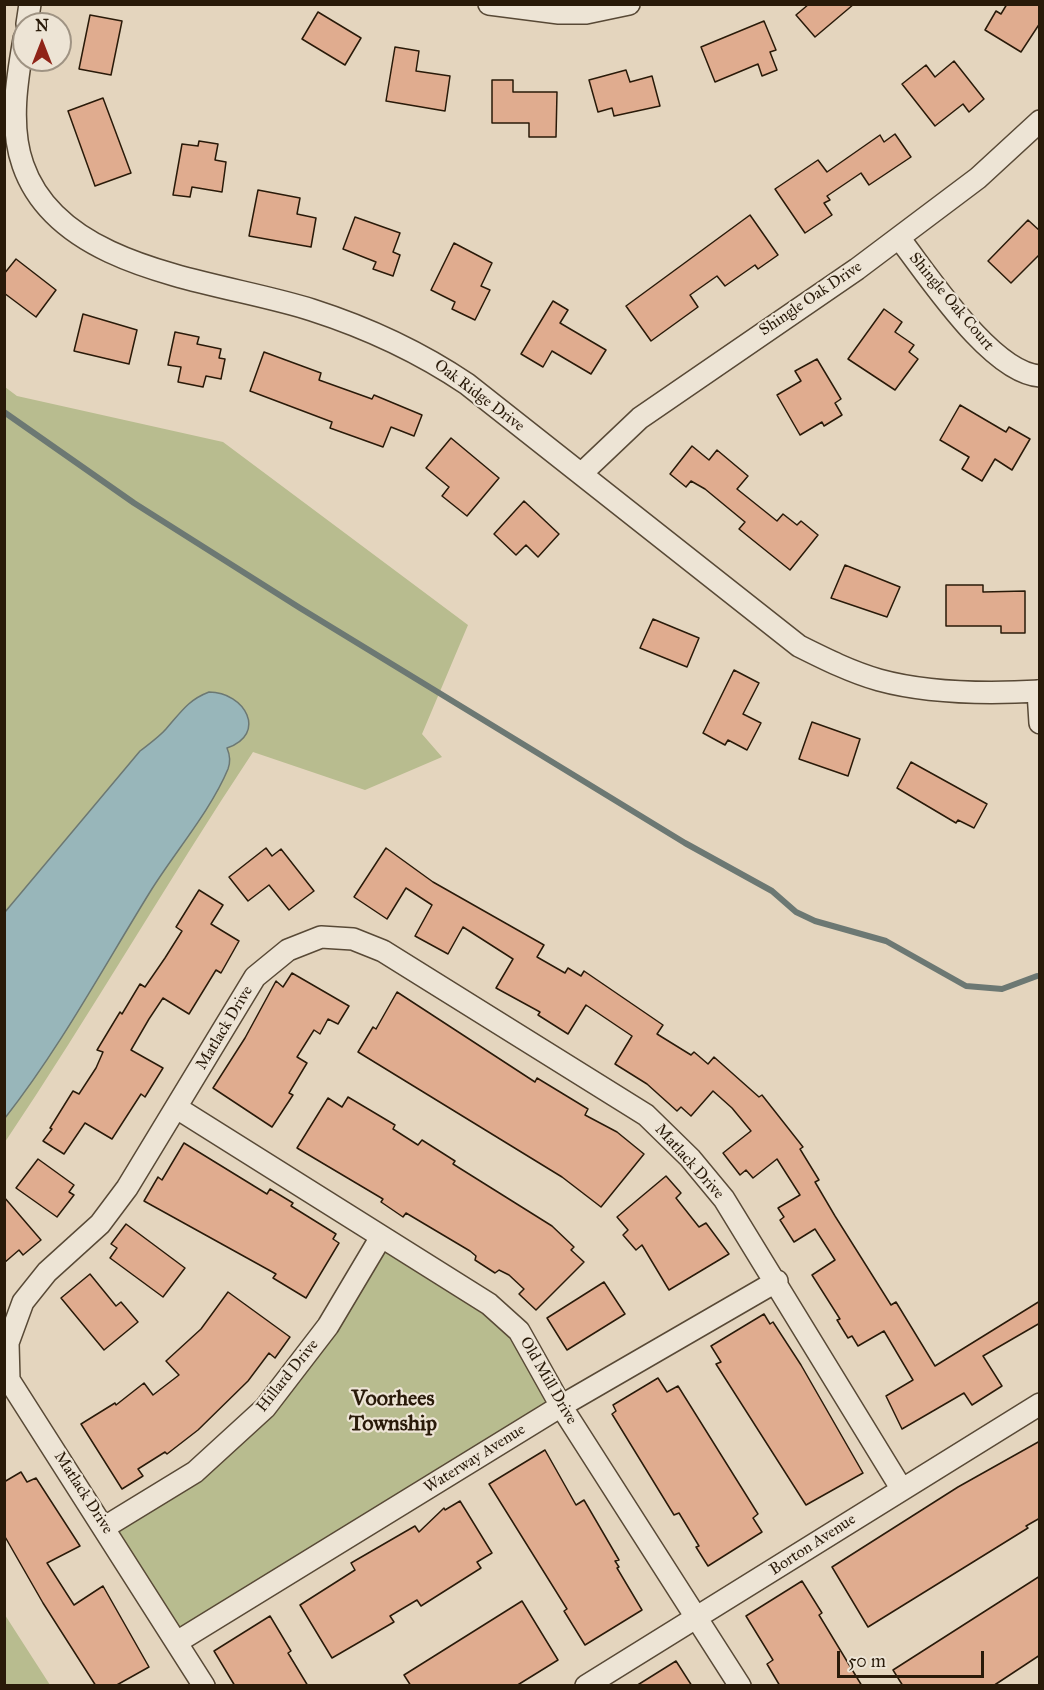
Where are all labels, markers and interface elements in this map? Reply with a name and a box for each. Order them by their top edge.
north arrow [12,12,72,72]
text: N [35,16,49,35]
street label: Shingle Oak Court [904,249,998,355]
street label: Shingle Oak Drive [756,258,866,340]
street label: Oak Ridge Drive [430,356,528,436]
street label: Matlack Drive [192,983,258,1073]
street label: Matlack Drive [650,1120,728,1204]
street label: Old Mill Drive [515,1334,581,1428]
street label: Hillard Drive [253,1336,323,1416]
district label: Voorhees Township [349,1387,437,1438]
street label: Waterway Avenue [421,1420,529,1498]
street label: Matlack Drive [49,1448,117,1538]
street label: Borton Avenue [766,1510,860,1580]
scale bar [840,1639,987,1677]
text: 50 m [848,1650,886,1672]

